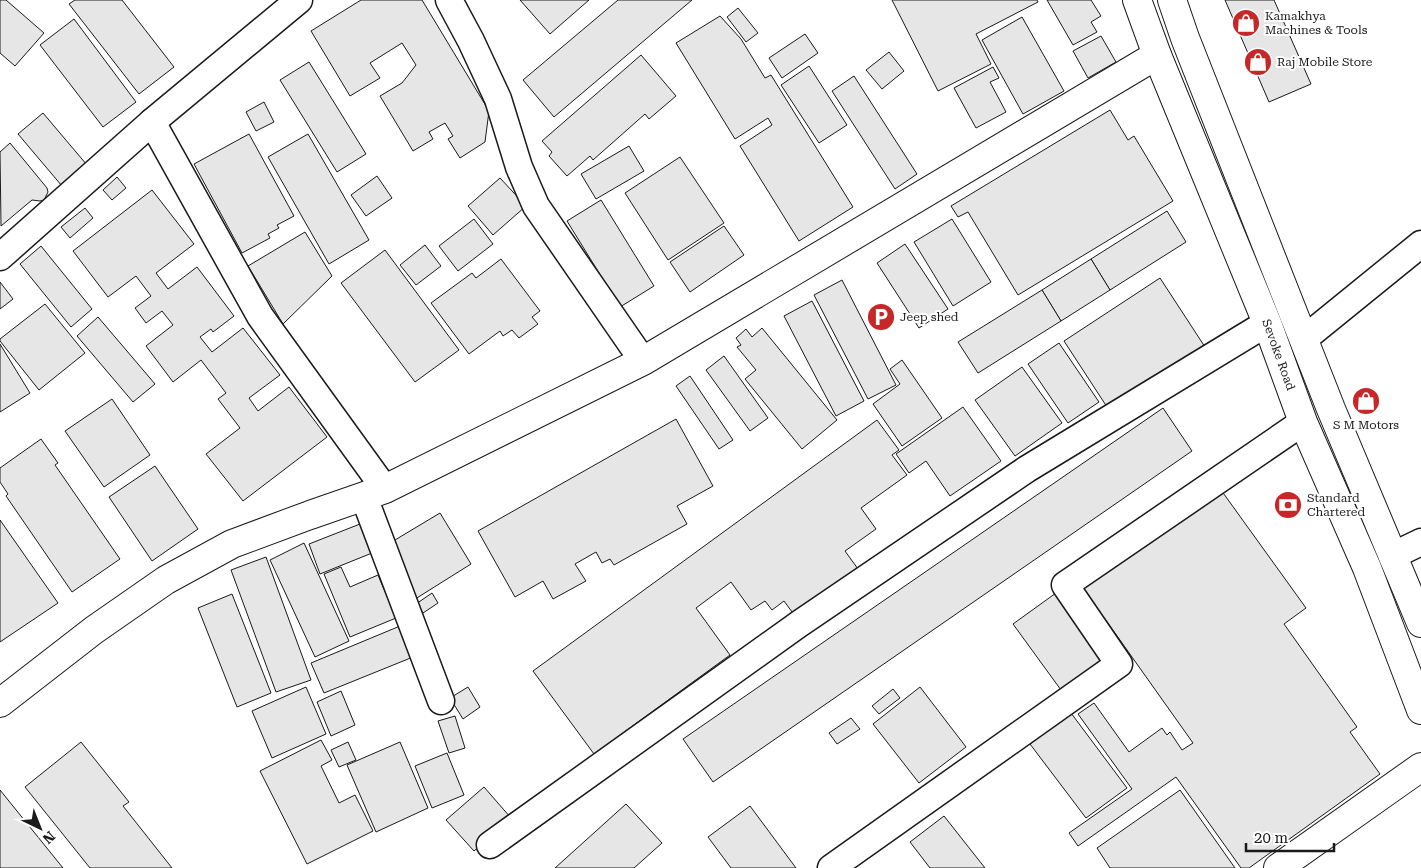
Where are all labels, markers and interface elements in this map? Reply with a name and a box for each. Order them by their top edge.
shop icon: Kamakhya Machines & Tools [1231,8,1261,38]
place label: Kamakhya Machines & Tools [1265,9,1368,37]
shop icon: Raj Mobile Store [1243,47,1273,77]
place label: Raj Mobile Store [1277,55,1373,69]
parking icon: Jeep shed [866,302,896,332]
place label: Jeep shed [900,310,959,324]
street label: Sevoke Road [1259,317,1298,392]
shop icon: S M Motors [1351,386,1381,416]
place label: S M Motors [1333,418,1399,432]
bank icon: Standard Chartered [1273,490,1303,520]
place label: Standard Chartered [1307,491,1365,519]
north arrow [15,803,65,853]
scale bar [1246,820,1334,852]
text: N [39,828,58,847]
text: 20 m [1254,829,1289,847]

